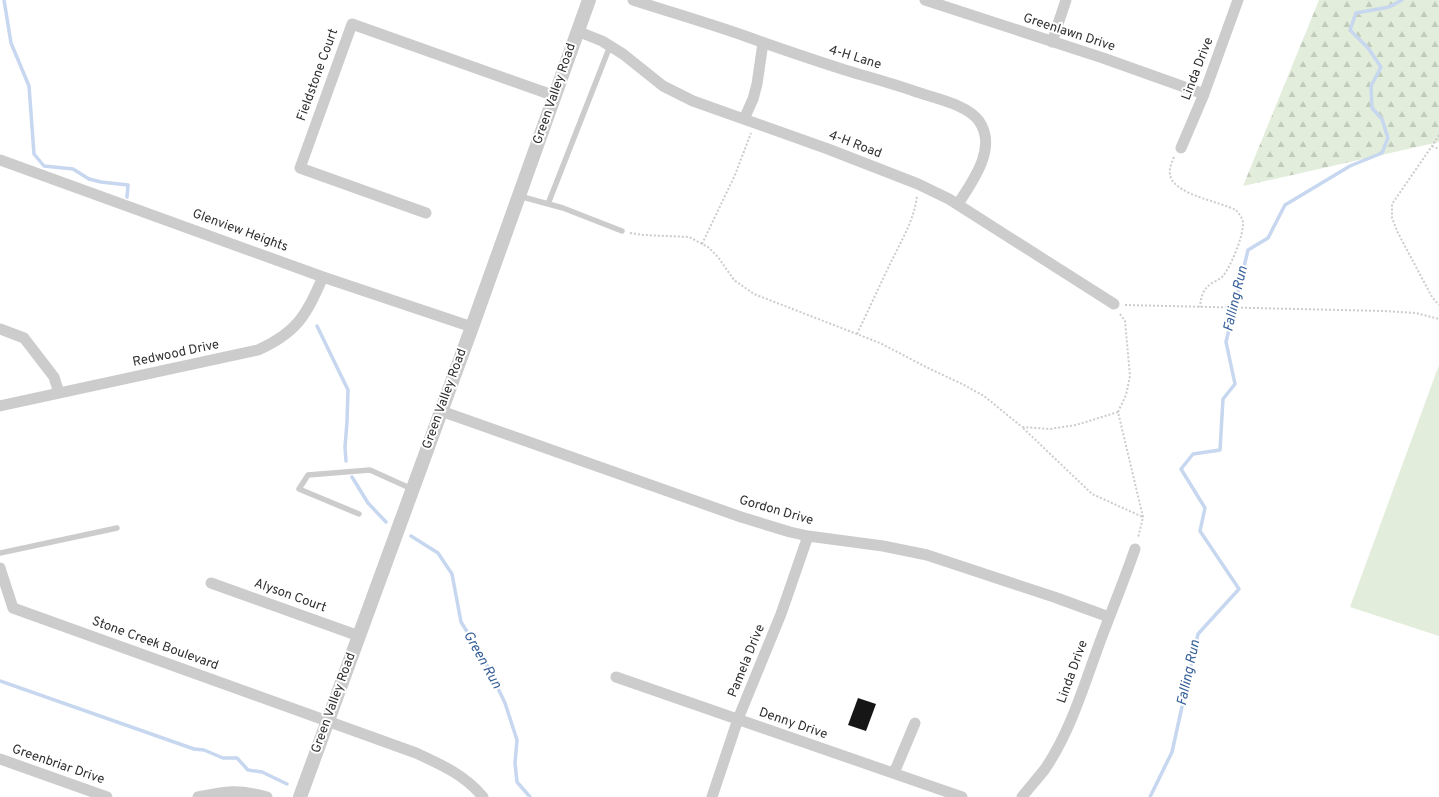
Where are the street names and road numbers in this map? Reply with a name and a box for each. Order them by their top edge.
street label: Greenlawn Drive [1021,11,1117,55]
street label: Fieldstone Court [294,27,342,123]
street label: Linda Drive [1179,35,1217,103]
street label: Green Valley Road [530,41,580,147]
street label: 4-H Lane [827,42,883,74]
street label: 4-H Road [826,128,884,162]
street label: Glenview Heights [190,206,290,256]
street label: Redwood Drive [131,337,221,371]
street label: Green Valley Road [419,347,471,451]
street label: Gordon Drive [737,493,815,529]
street label: Alyson Court [252,576,328,616]
street label: Stone Creek Boulevard [90,614,220,674]
street label: Pamela Drive [725,622,769,700]
street label: Linda Drive [1054,638,1092,706]
street label: Green Valley Road [308,651,360,755]
street label: Denny Drive [757,705,829,743]
street label: Greenbriar Drive [10,742,106,788]

